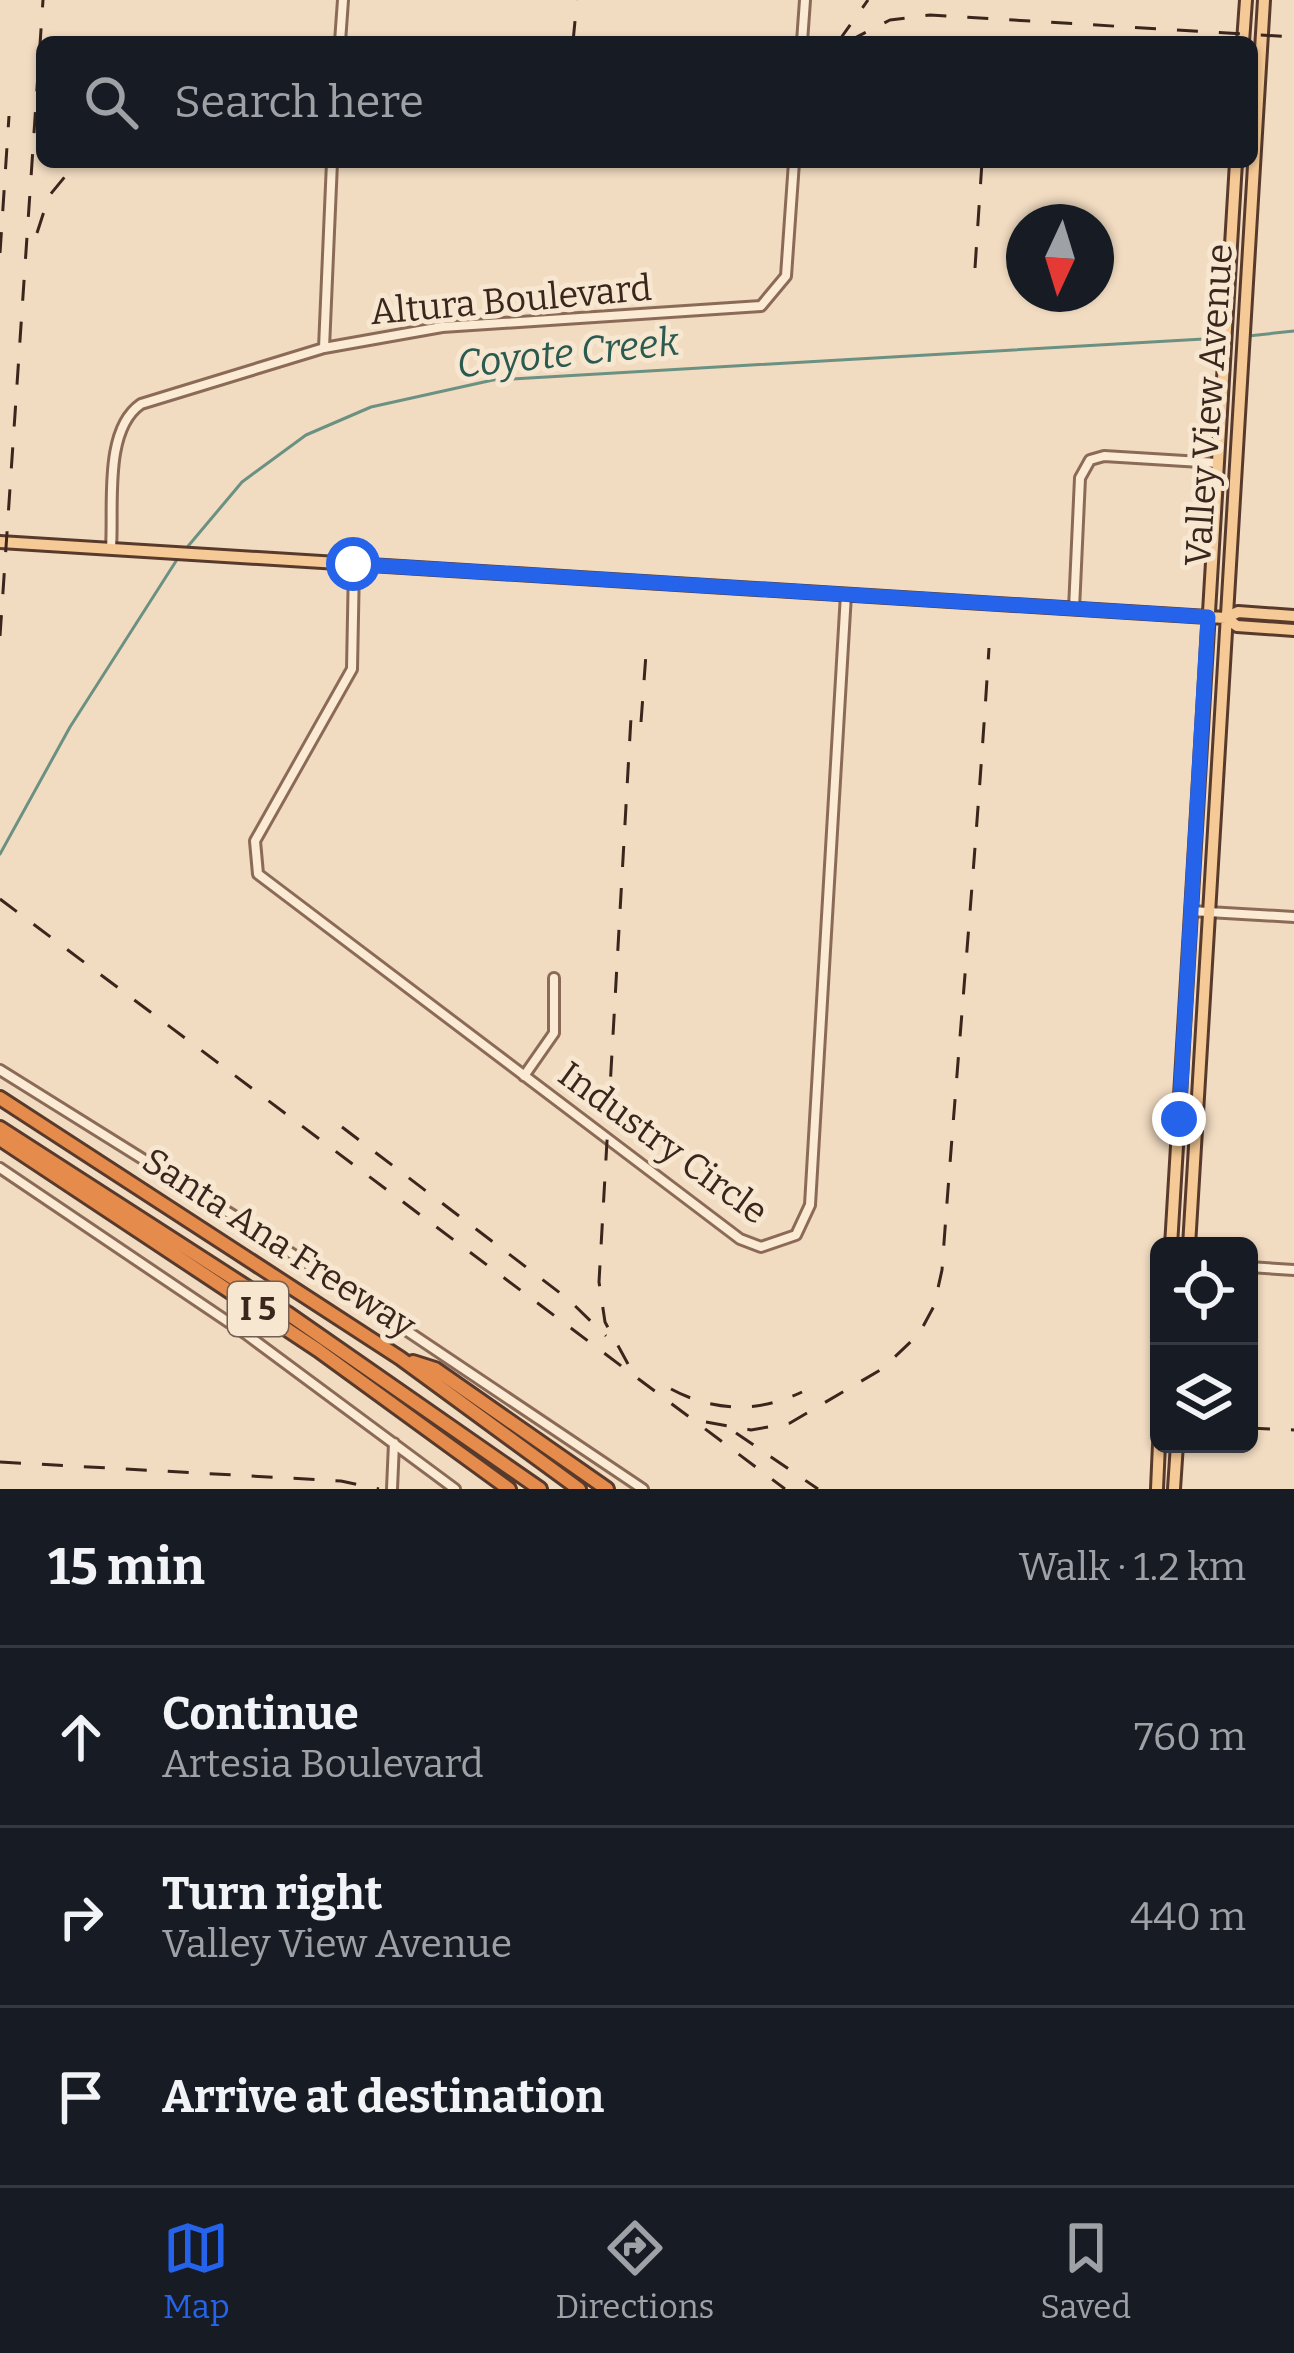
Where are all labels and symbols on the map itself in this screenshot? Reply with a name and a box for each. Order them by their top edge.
north arrow [1006,204,1114,312]
street label: Valley View Avenue [1176,242,1242,568]
street label: Altura Boulevard [369,266,653,334]
water label: Coyote Creek [455,318,682,388]
route start [326,537,380,591]
street label: Industry Circle [550,1052,776,1234]
route end [1152,1092,1206,1146]
street label: Santa Ana Freeway [134,1138,424,1348]
road number: I 5 [228,1282,288,1336]

